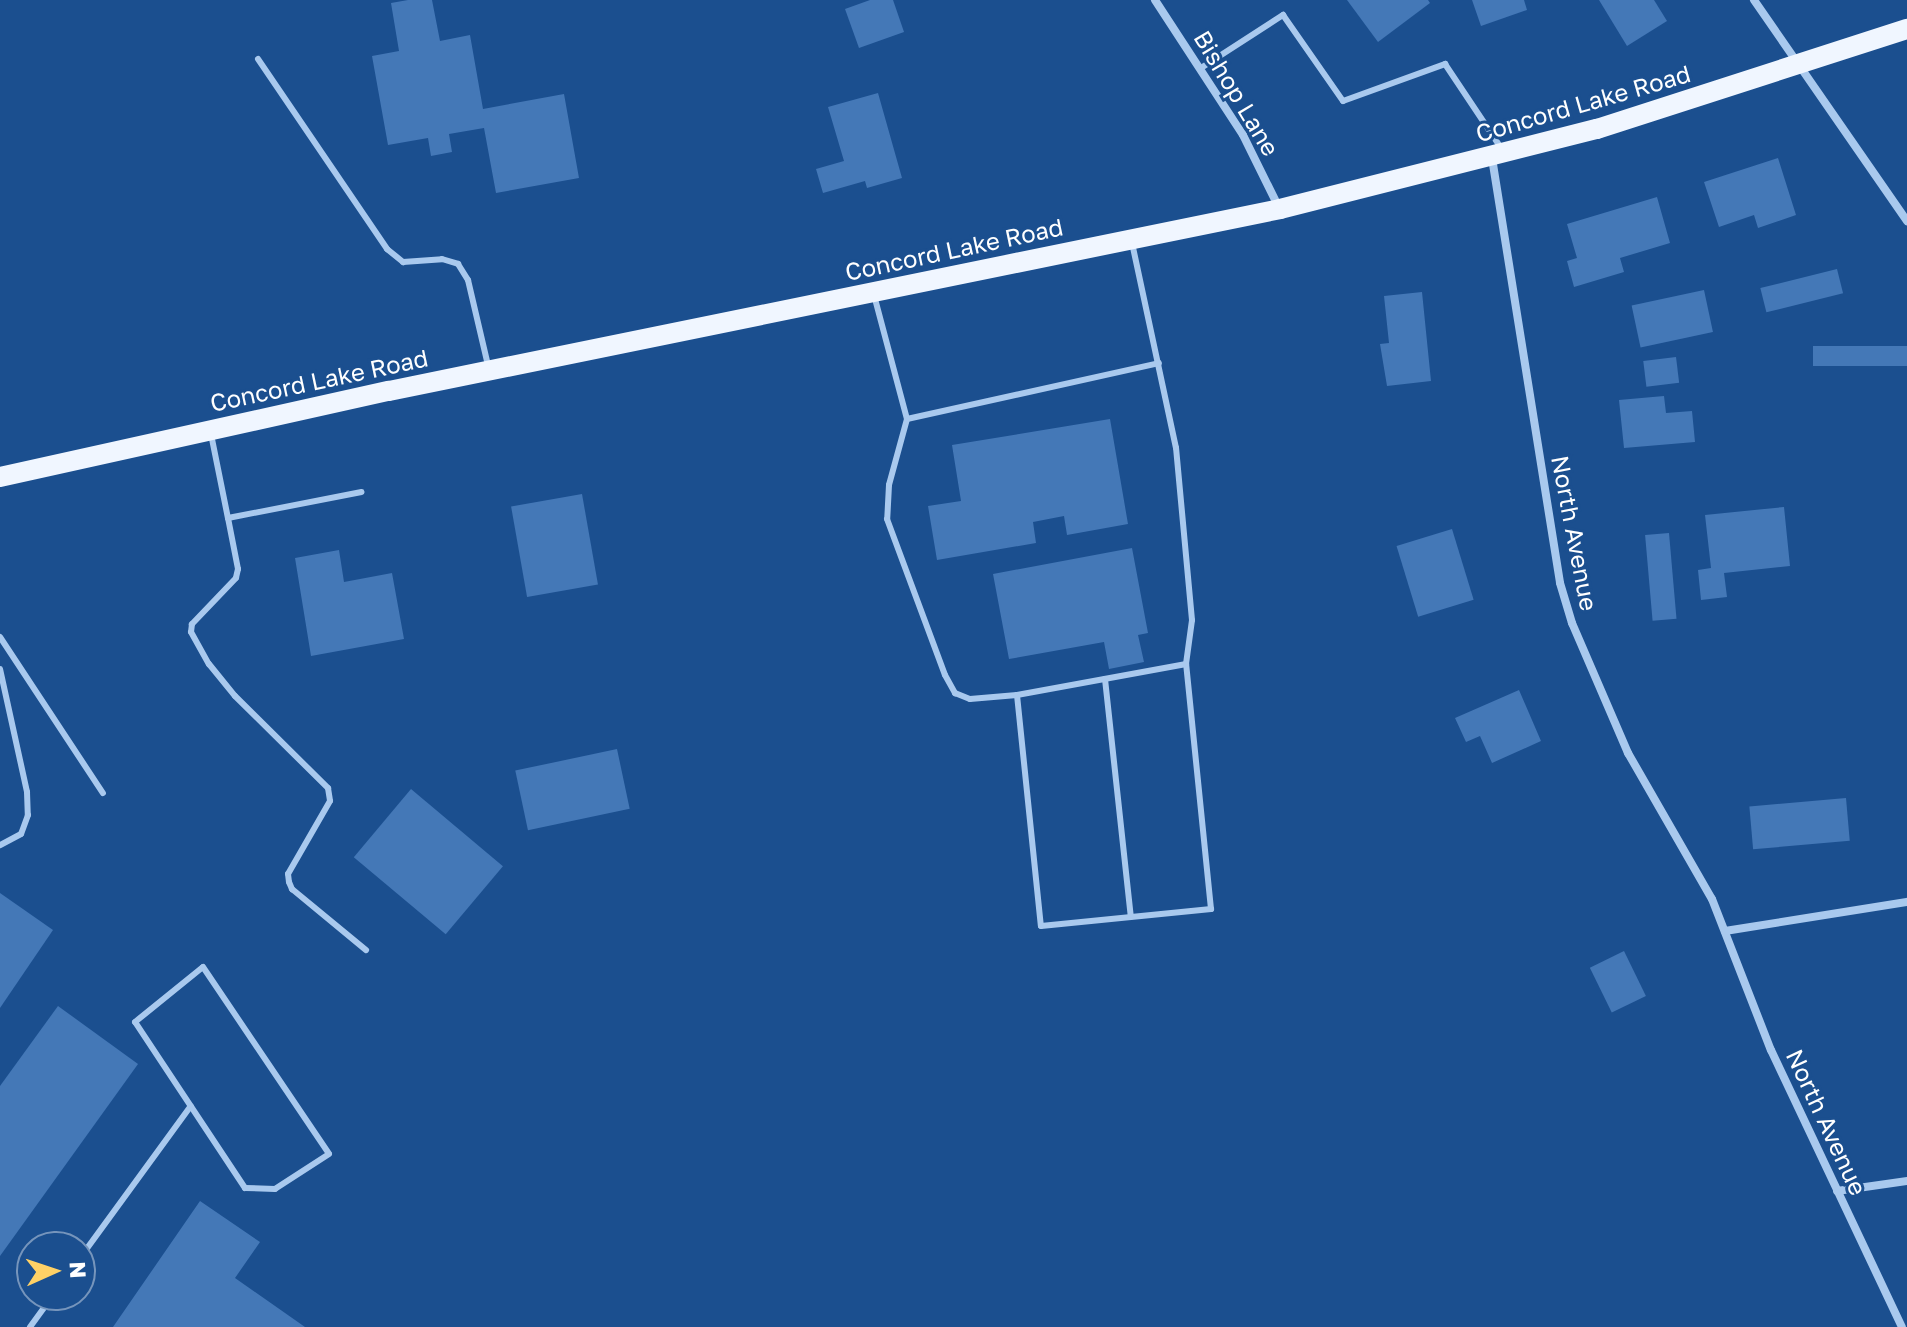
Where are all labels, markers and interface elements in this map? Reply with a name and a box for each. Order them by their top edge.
street label: Bishop Lane [1188,25,1286,161]
street label: Concord Lake Road [1472,59,1694,147]
street label: Concord Lake Road [842,212,1066,286]
street label: Concord Lake Road [207,343,431,417]
street label: North Avenue [1546,453,1604,613]
street label: North Avenue [1781,1045,1873,1199]
north arrow [16,1231,96,1311]
text: N [65,1261,92,1279]

